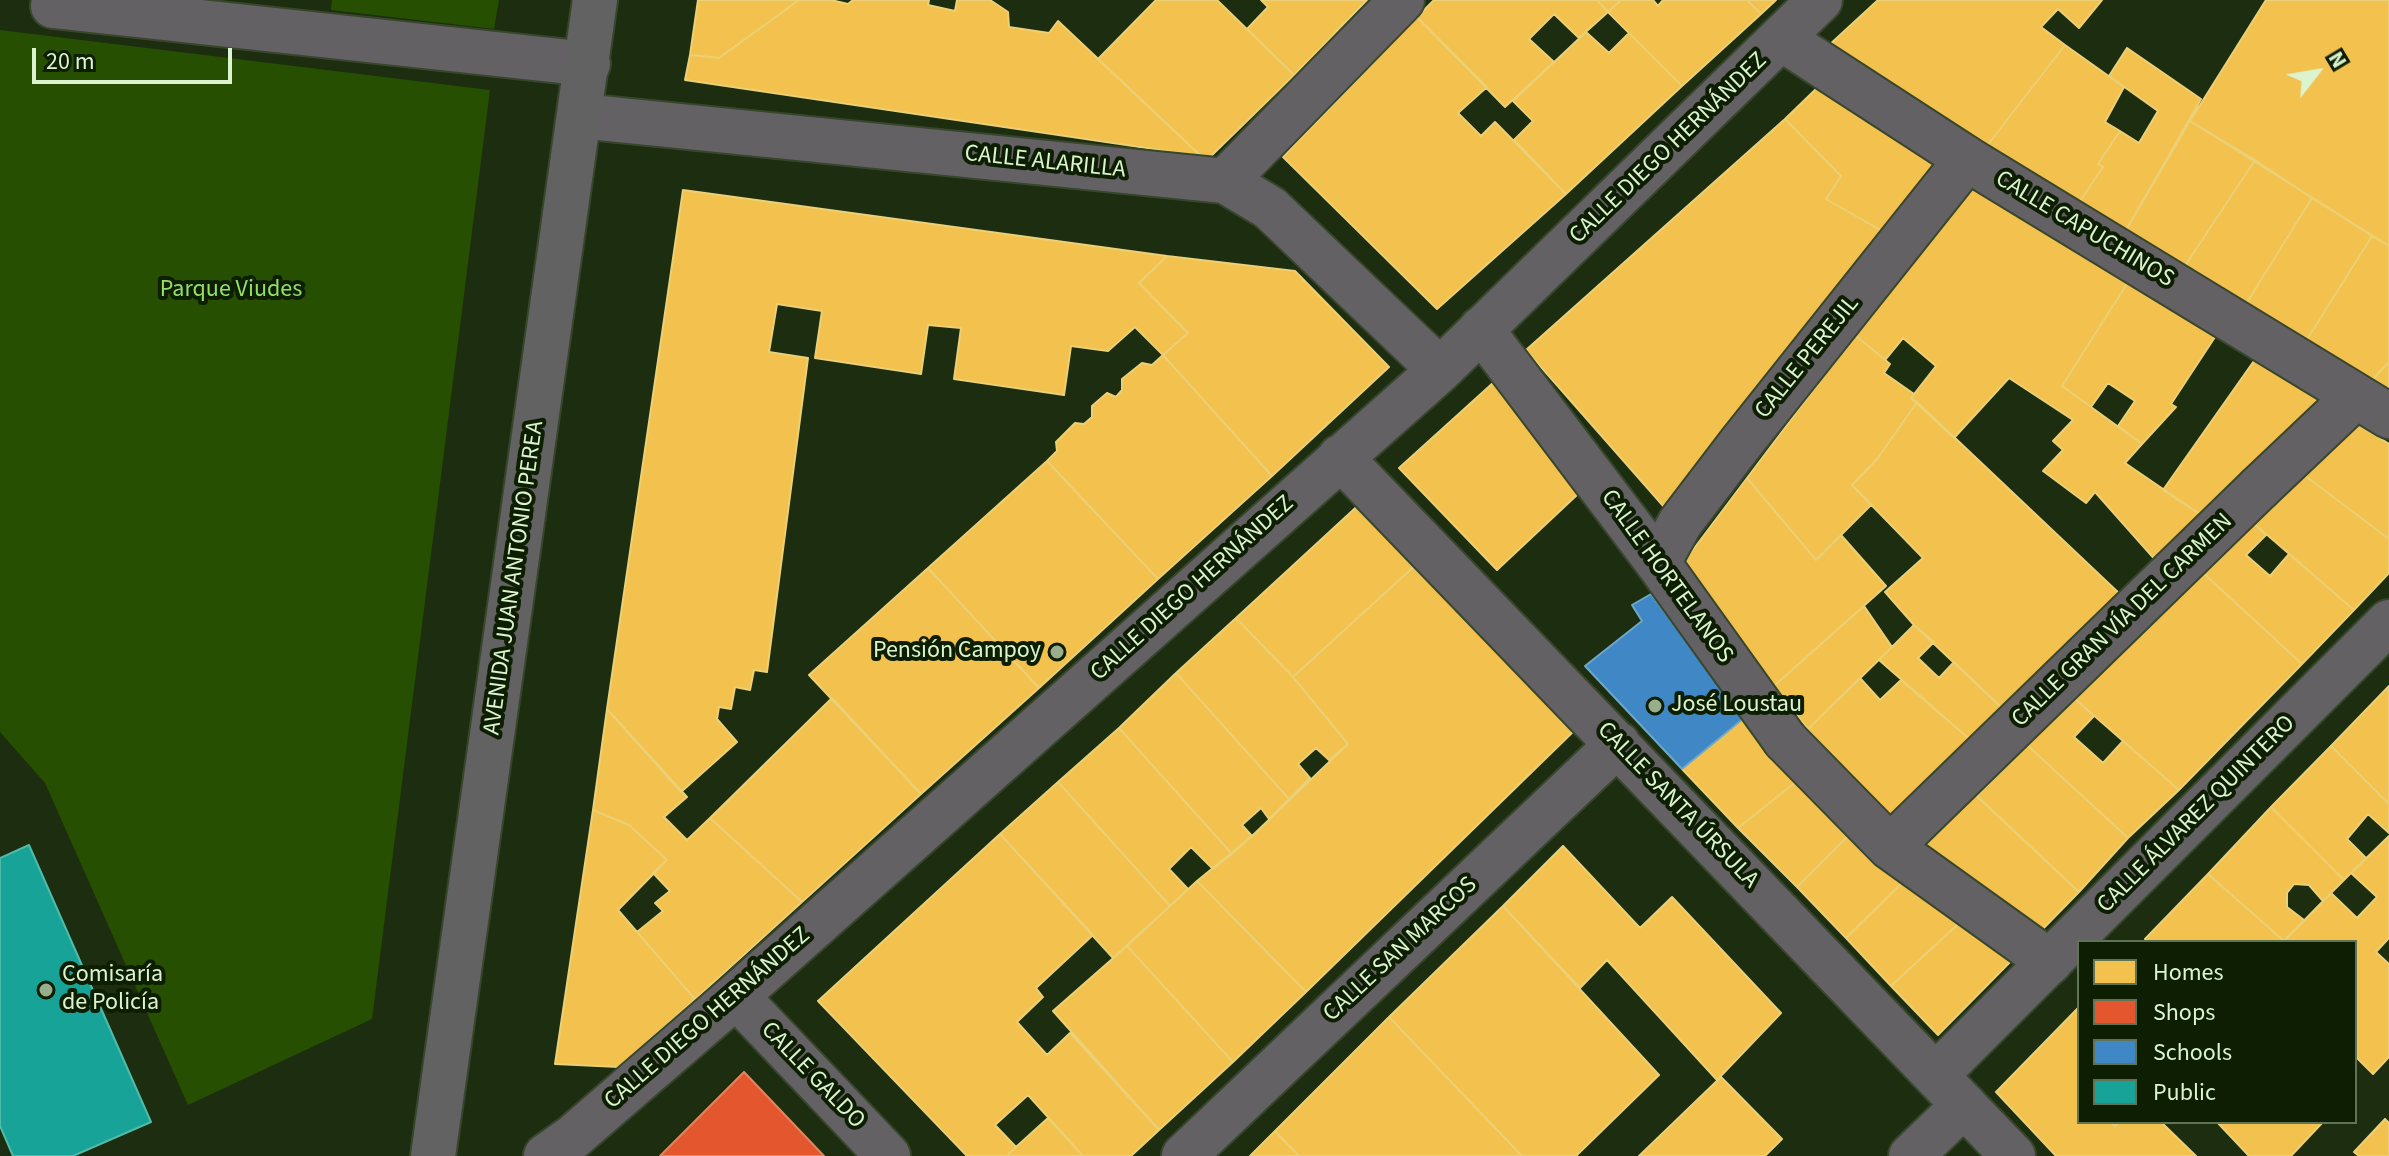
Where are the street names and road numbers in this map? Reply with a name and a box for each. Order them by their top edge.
street label: CALLE DIEGO HERNÁNDEZ [1564,47,1774,251]
street label: CALLE ALARILLA [963,140,1127,186]
street label: CALLE CAPUCHINOS [1989,165,2179,295]
street label: CALLE PEREJIL [1750,291,1866,425]
street label: AVENIDA JUAN ANTONIO PEREA [479,419,551,737]
street label: CALLE HORTELANOS [1594,485,1738,669]
street label: CALLE DIEGO HERNÁNDEZ [1086,490,1300,688]
street label: CALLE GRAN VÍA DEL CARMEN [2007,508,2239,734]
street label: CALLE ÁLVAREZ QUINTERO [2092,710,2302,920]
street label: CALLE SANTA ÚRSULA [1590,717,1764,895]
street label: CALLE SAN MARCOS [1318,871,1484,1029]
street label: CALLE DIEGO HERNÁNDEZ [599,922,817,1116]
street label: CALLE GALDO [754,1016,870,1136]

